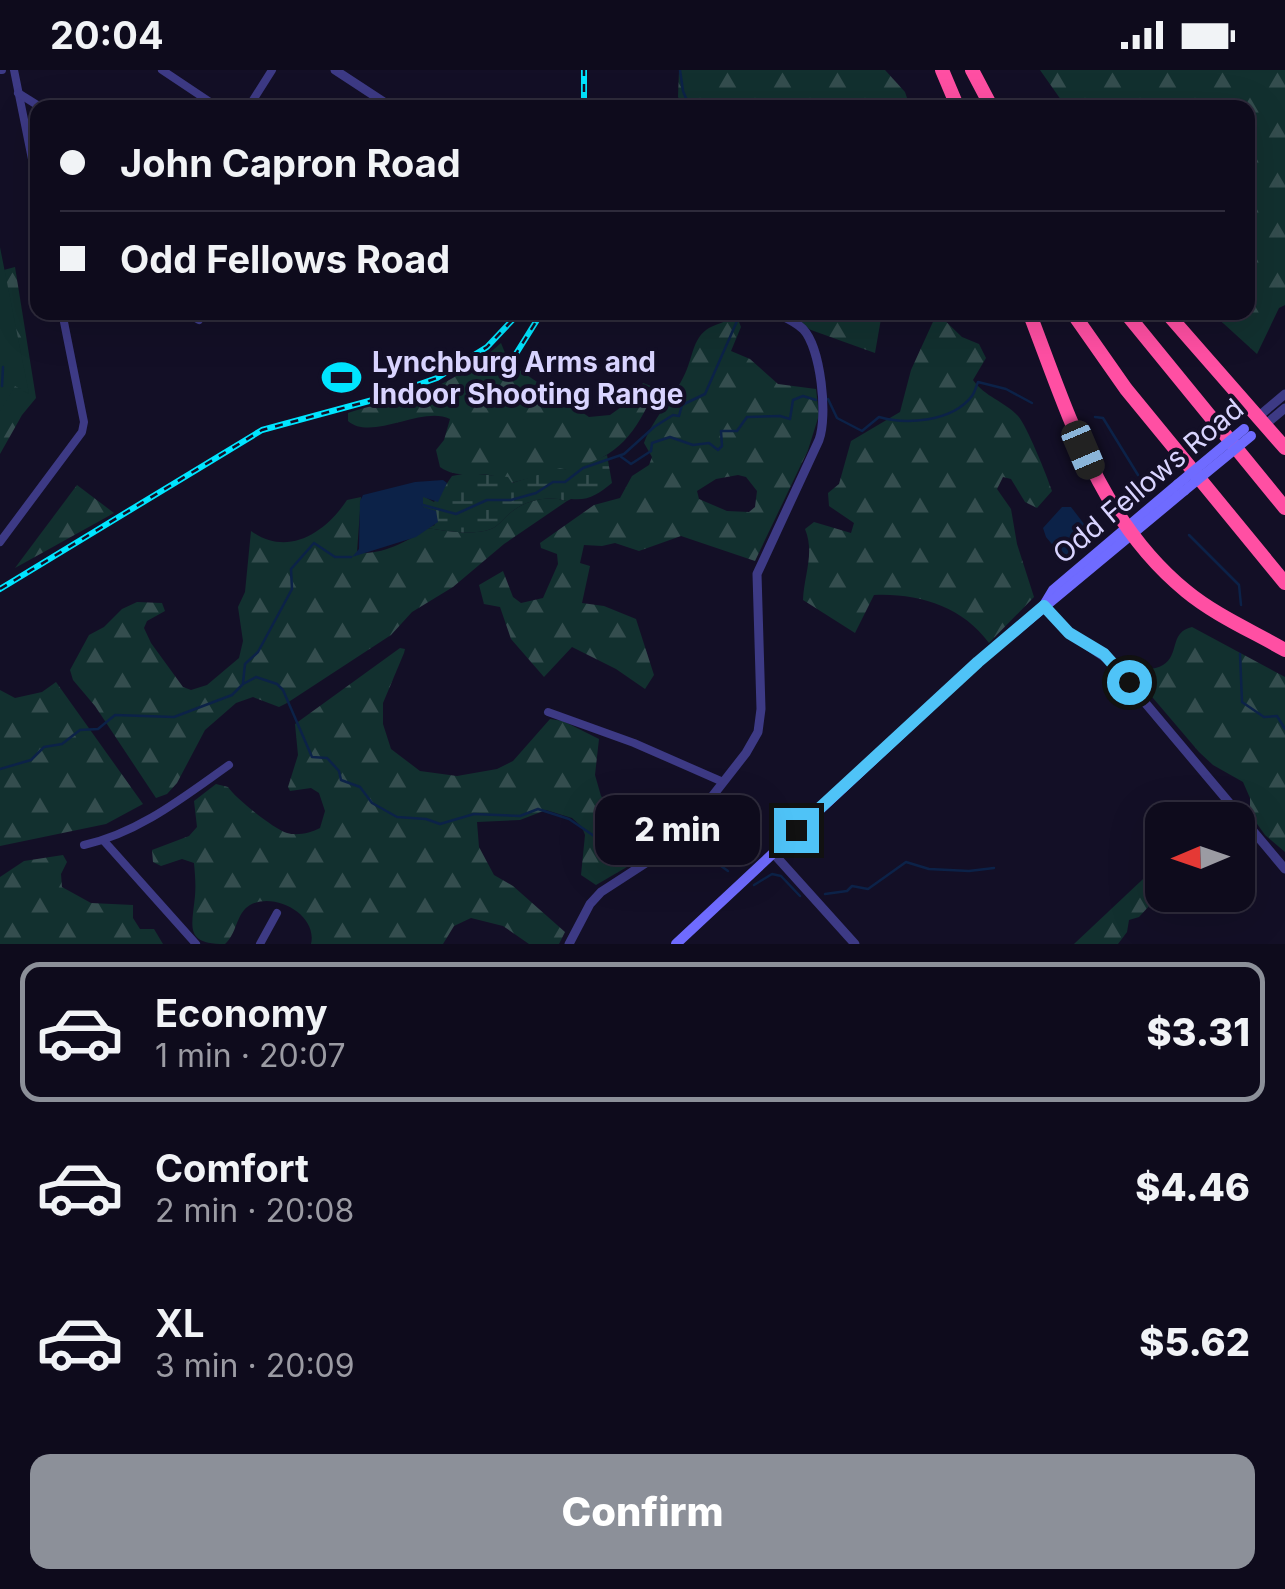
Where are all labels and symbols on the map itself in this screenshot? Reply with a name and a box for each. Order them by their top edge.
place label: Lynchburg Arms and Indoor Shooting Range [372,345,683,411]
sports icon: Lynchburg Arms and Indoor Shooting Range [321,357,363,399]
street label: Odd Fellows Road [1046,391,1250,571]
car [1057,417,1109,483]
route start [1107,660,1152,705]
callout: 2 min [596,795,761,865]
north arrow [1145,802,1255,912]
route end [774,808,819,853]

